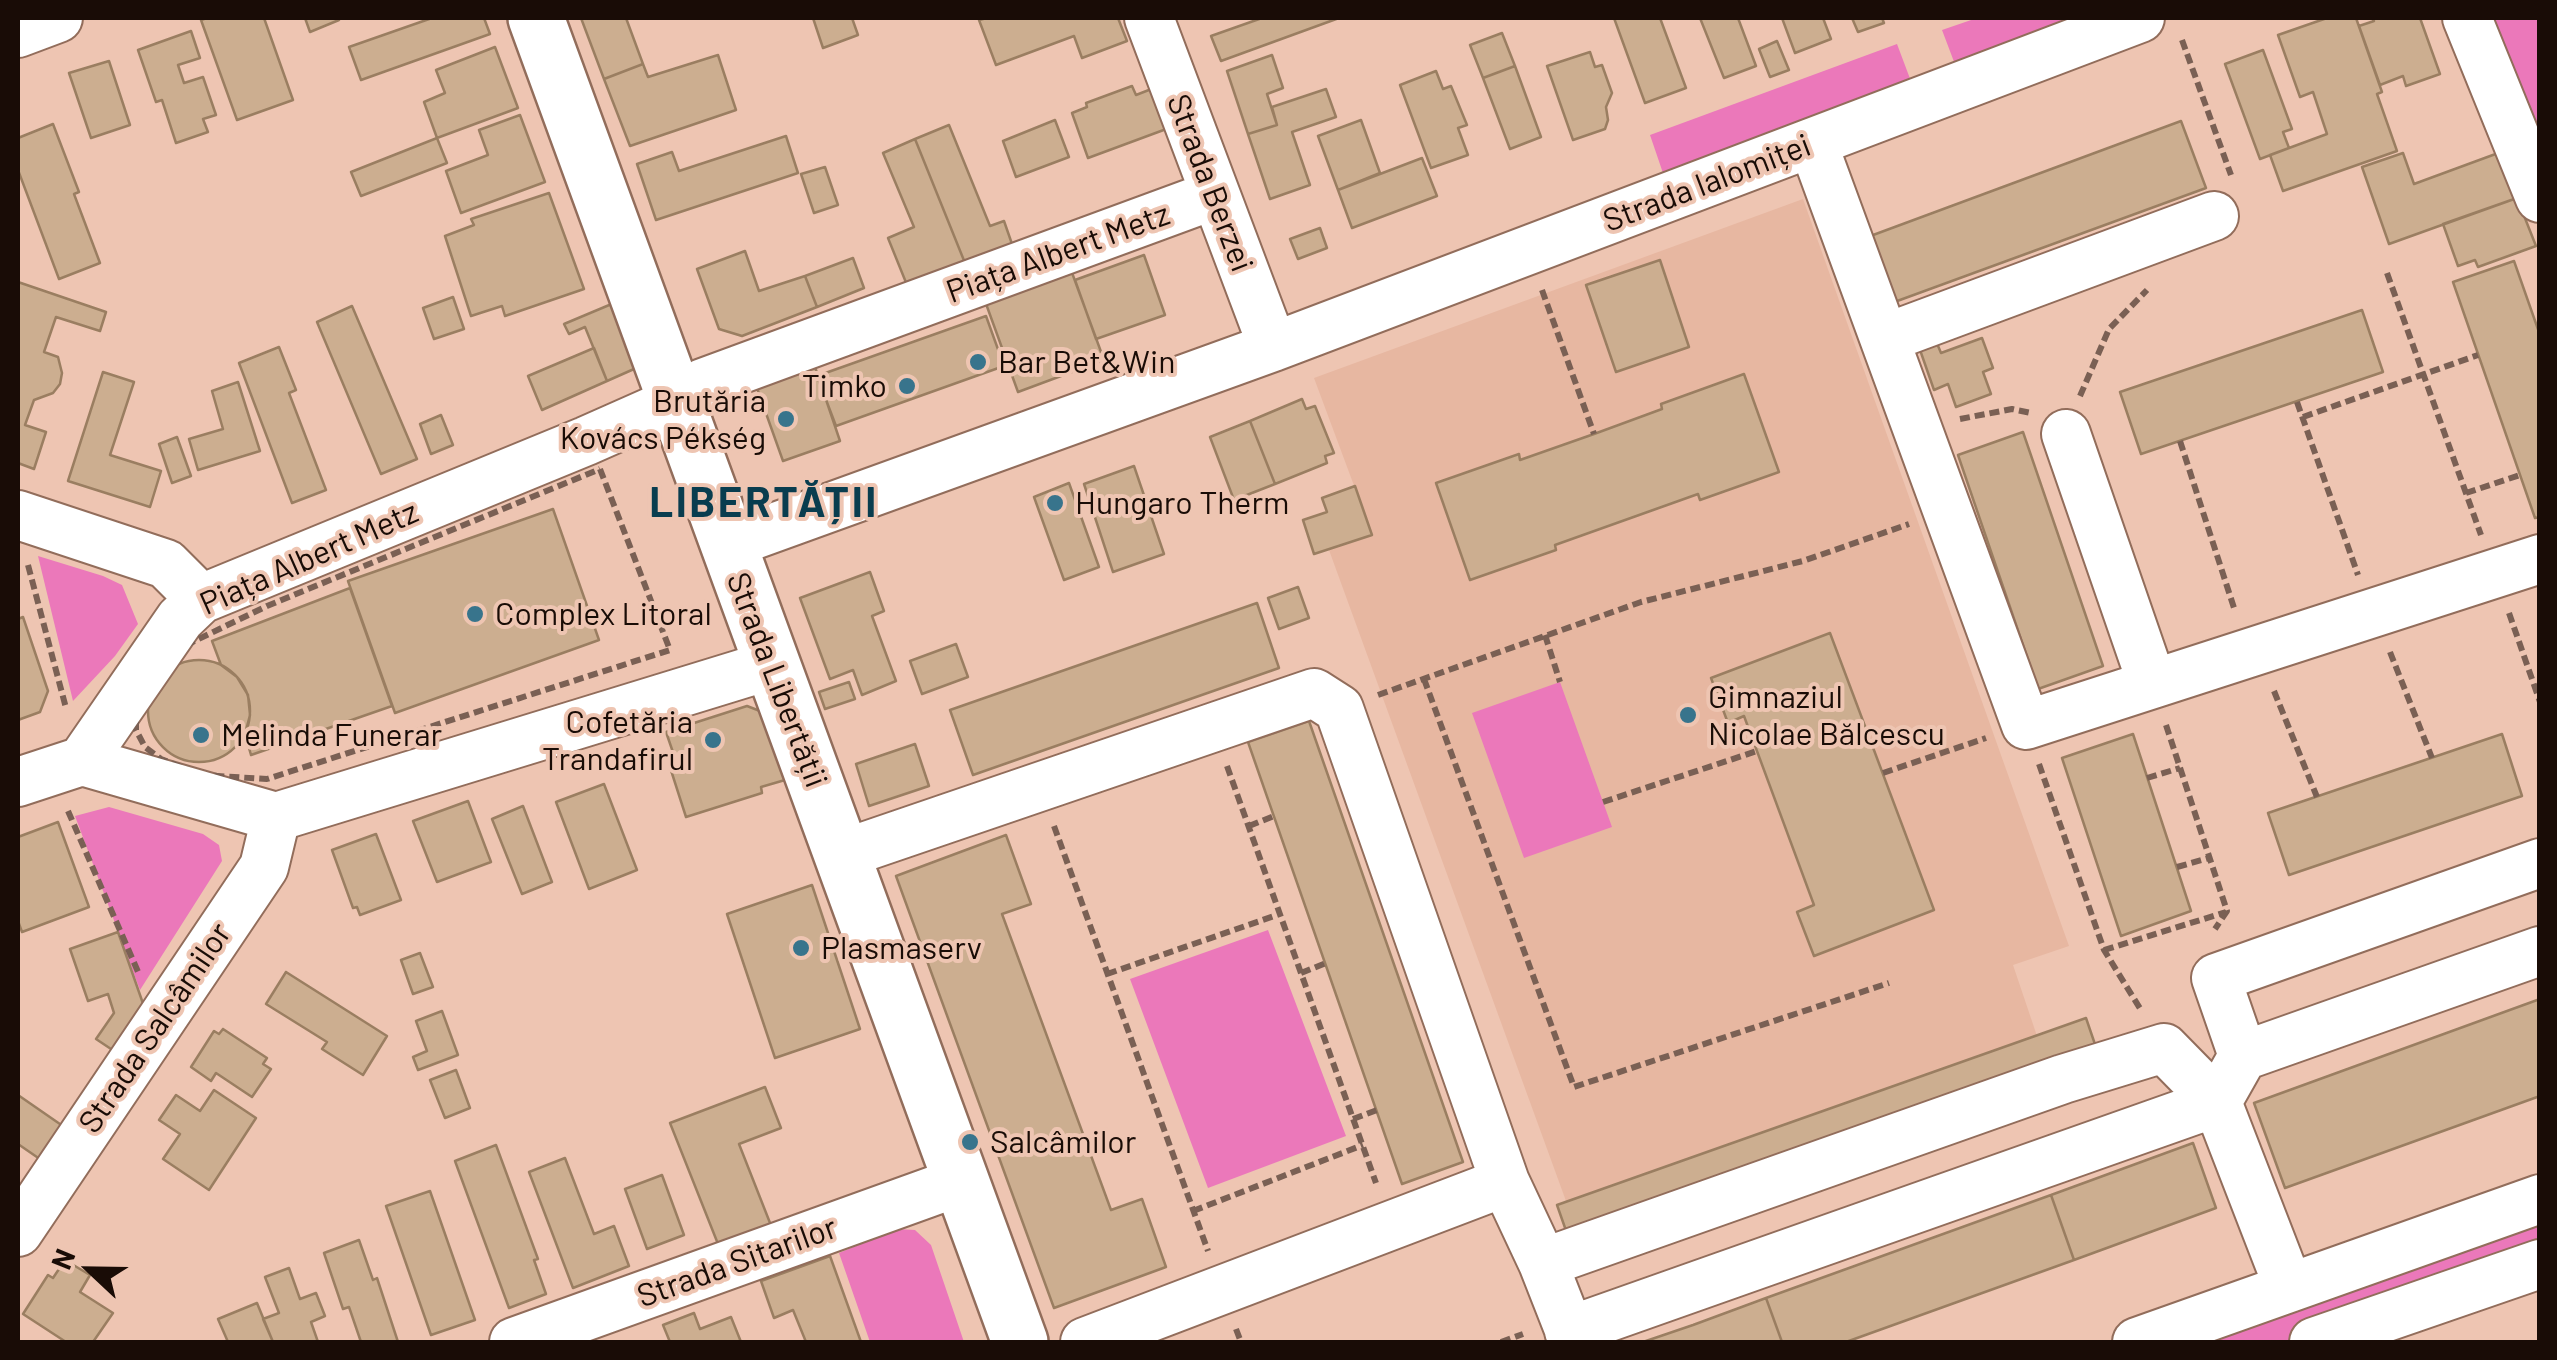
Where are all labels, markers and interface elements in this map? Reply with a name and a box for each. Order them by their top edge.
street label: Strada Berzei [1159,89,1261,277]
street label: Strada Ialomiței [1598,126,1816,240]
street label: Piața Albert Metz [941,195,1175,311]
place label: Bar Bet&Win [998,343,1175,381]
marker: Bar Bet&Win [967,351,989,373]
place label: Timko [802,367,887,405]
marker: Timko [896,375,918,397]
place label: Brutăria Kovács Pékség [560,382,766,457]
marker: Brutăria Kovács Pékség [775,408,797,430]
district label: LIBERTĂȚII [649,478,879,528]
place label: Hungaro Therm [1075,484,1290,522]
marker: Hungaro Therm [1044,492,1066,514]
street label: Piața Albert Metz [194,493,424,623]
street label: Strada Libertății [718,567,836,793]
place label: Complex Litoral [495,595,712,633]
marker: Complex Litoral [464,603,486,625]
place label: Gimnaziul Nicolae Bălcescu [1708,678,1945,753]
place label: Cofetăria Trandafirul [542,703,693,778]
marker: Gimnaziul Nicolae Bălcescu [1677,704,1699,726]
place label: Melinda Funerar [221,716,442,754]
marker: Melinda Funerar [190,724,212,746]
marker: Cofetăria Trandafirul [702,729,724,751]
street label: Strada Salcâmilor [71,916,239,1140]
place label: Plasmaserv [821,929,982,967]
marker: Plasmaserv [790,937,812,959]
place label: Salcâmilor [990,1123,1136,1161]
marker: Salcâmilor [959,1131,981,1153]
street label: Strada Sitarilor [632,1208,842,1316]
north arrow [40,1220,140,1320]
text: N [43,1244,81,1274]

